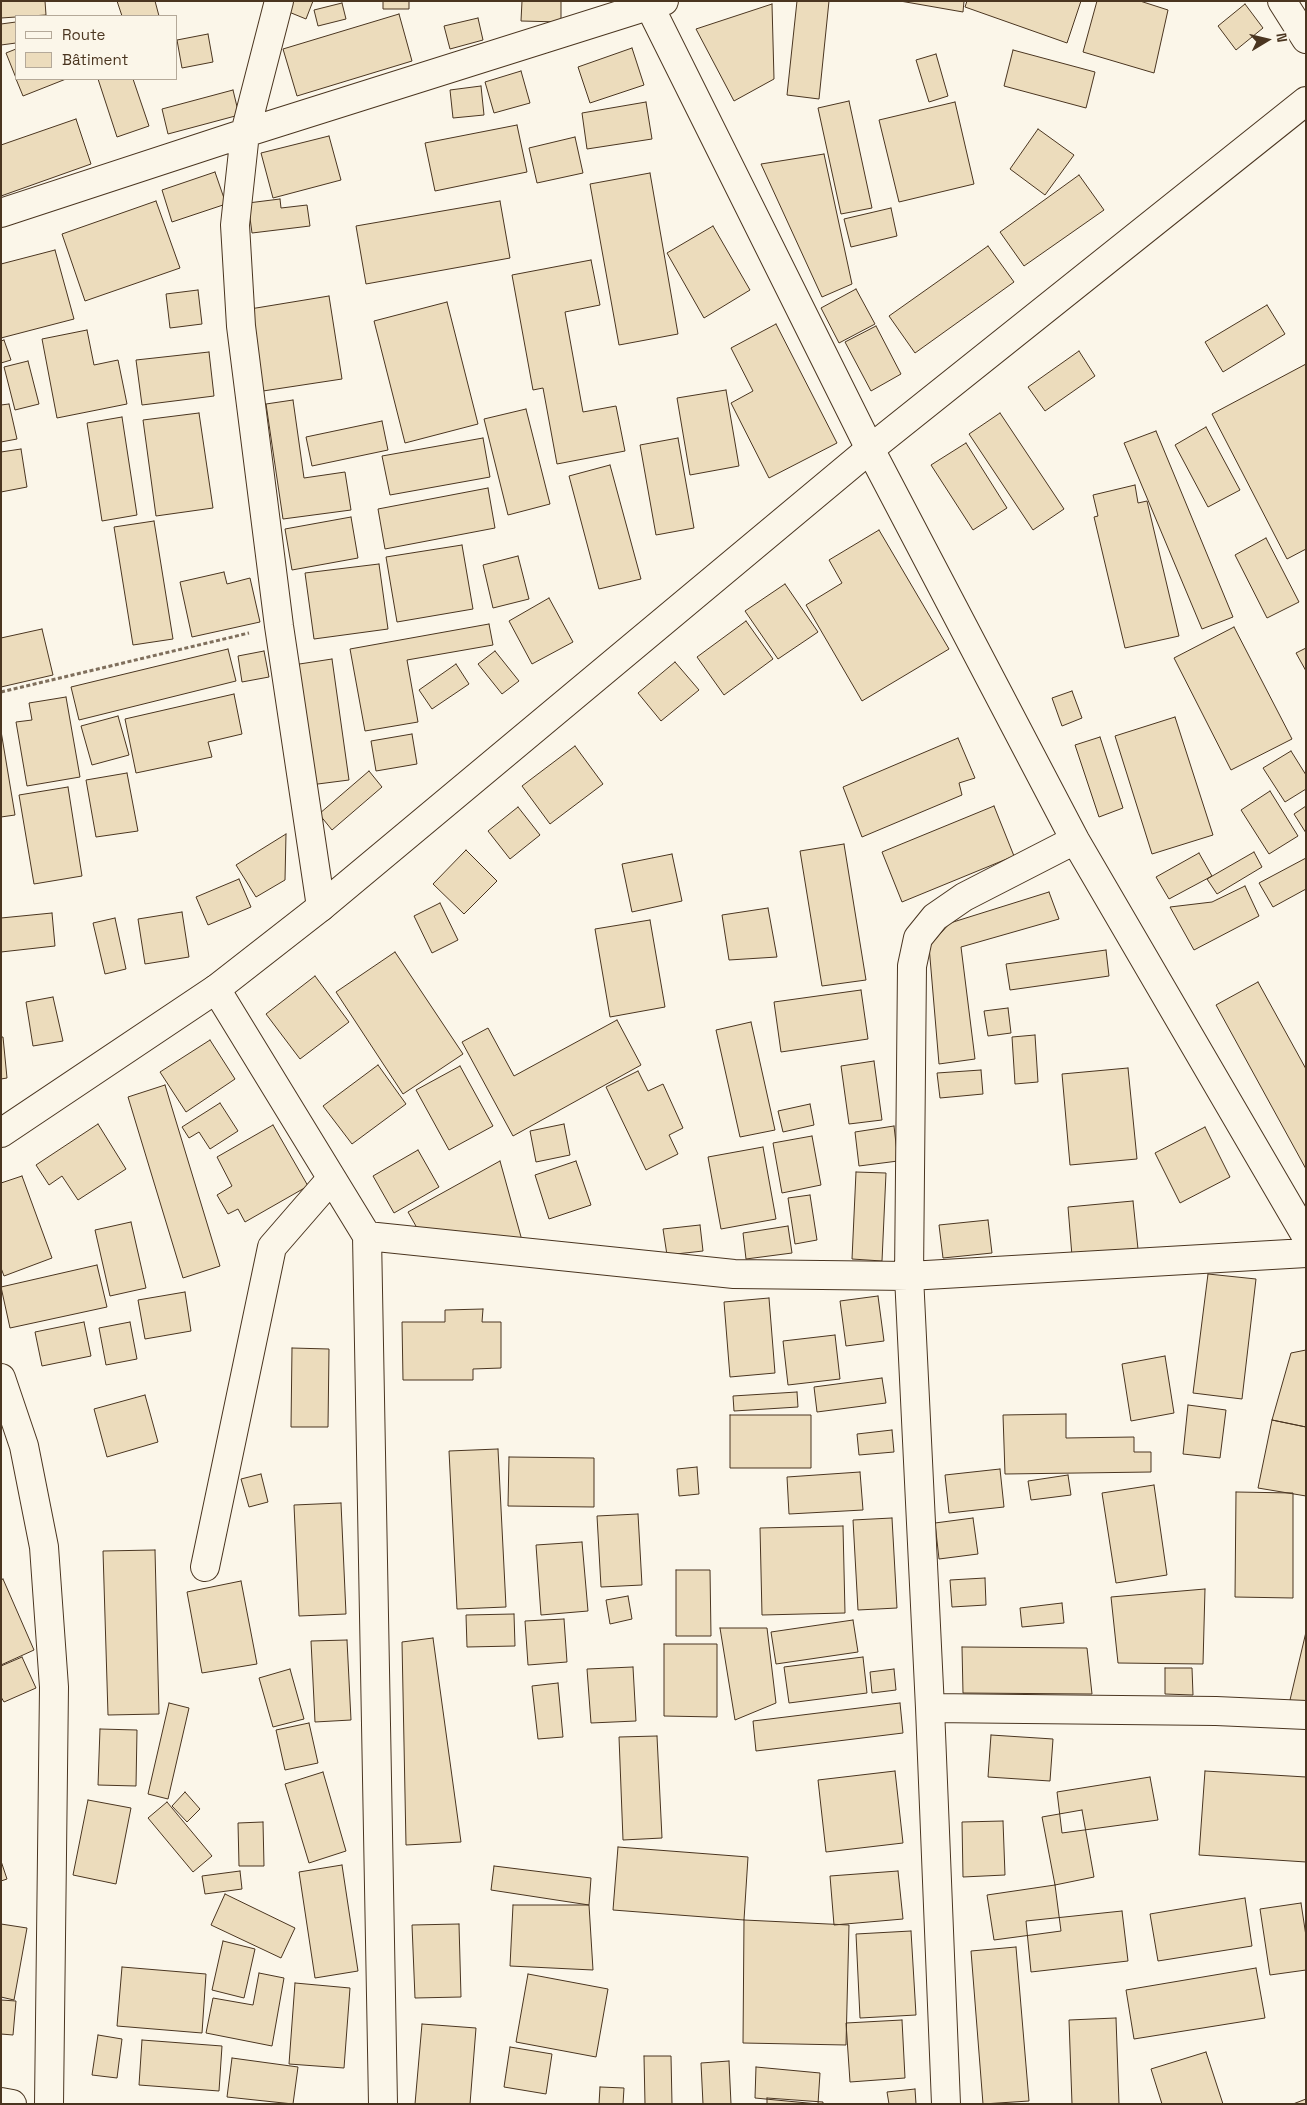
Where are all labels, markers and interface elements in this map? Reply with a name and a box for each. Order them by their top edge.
legend [15,15,178,80]
north arrow [1242,15,1292,65]
text: Route [62,25,105,44]
text: N [1272,32,1291,44]
text: Bâtiment [62,50,128,69]

